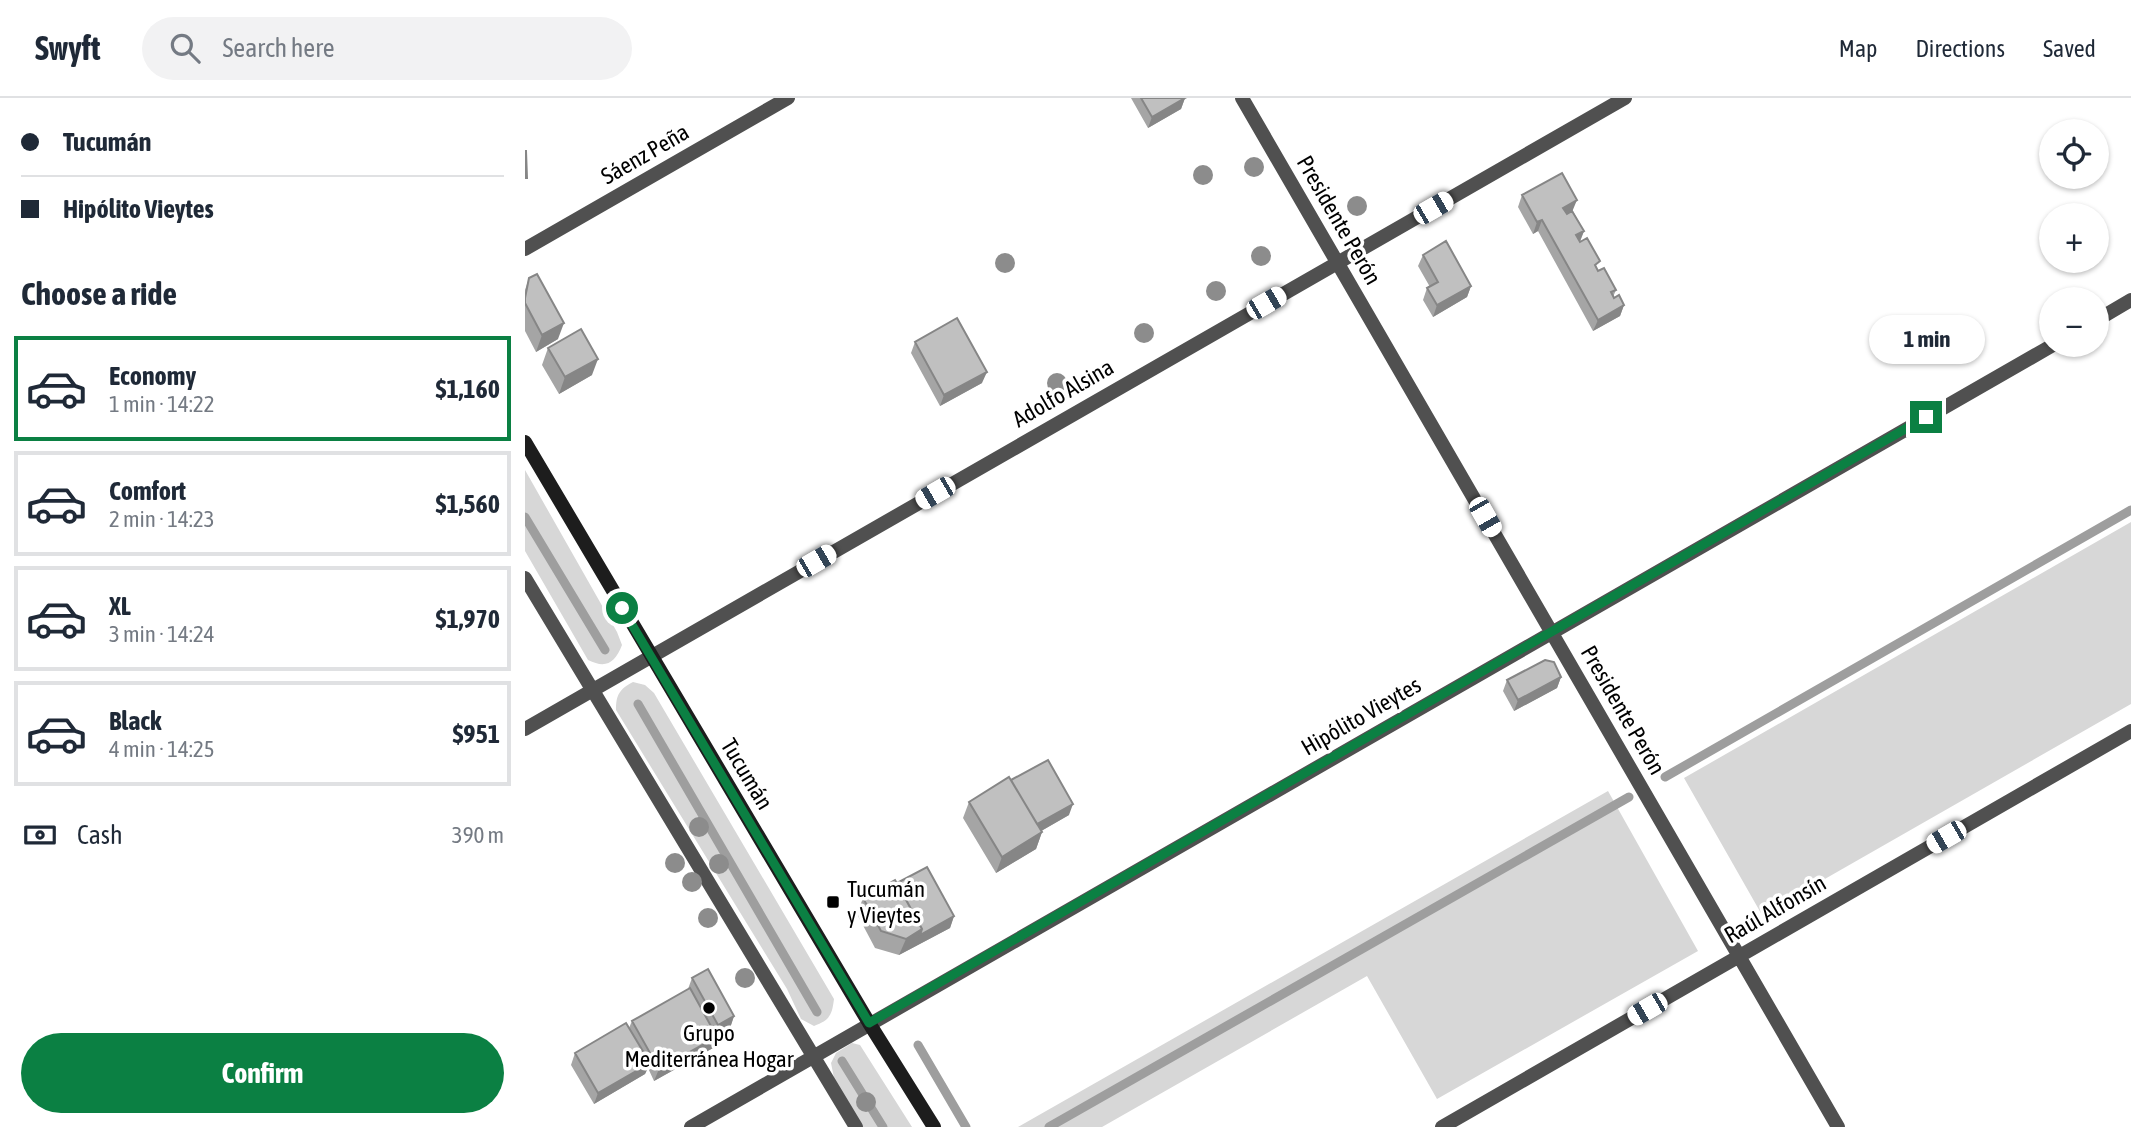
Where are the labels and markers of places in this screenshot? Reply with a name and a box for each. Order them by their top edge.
place label: Tucumán y Vieytes [847,876,925,928]
marker: Tucumán y Vieytes [825,894,841,910]
marker: Grupo Mediterránea Hogar [701,1000,717,1016]
place label: Grupo Mediterránea Hogar [624,1020,795,1072]

